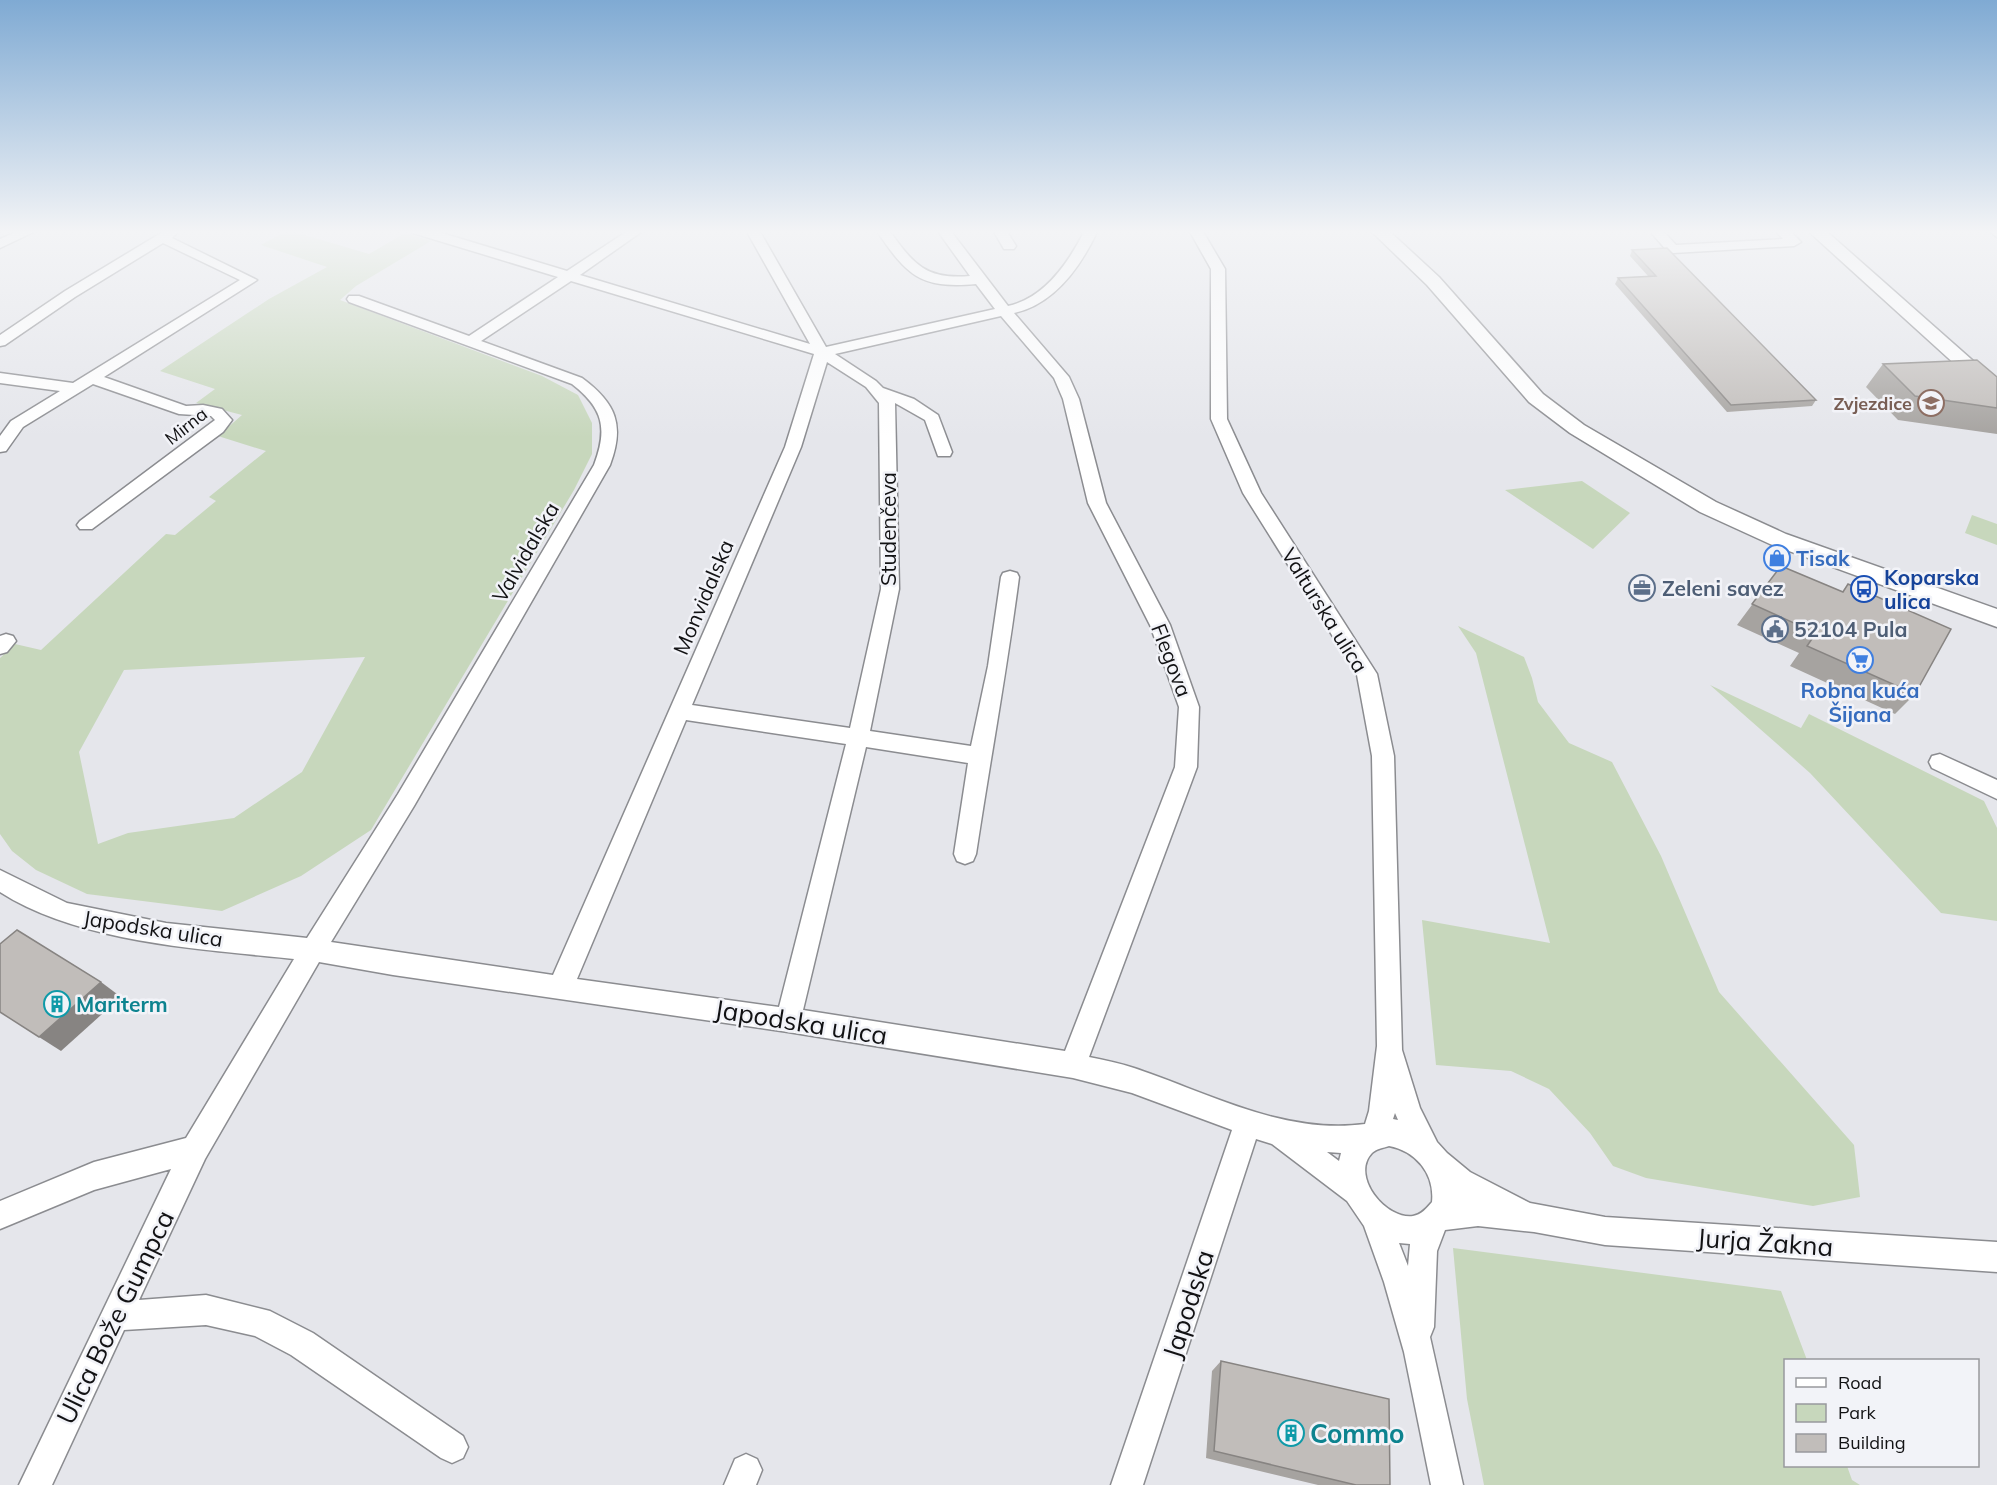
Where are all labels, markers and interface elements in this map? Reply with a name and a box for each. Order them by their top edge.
school or university icon: Zvjezdice [1916,388,1946,418]
place label: Zvjezdice [1833,392,1912,415]
street label: Mirna [160,402,212,450]
street label: Studenčeva [875,472,901,586]
street label: Valvidalska [486,497,564,607]
street label: Monvidalska [667,536,739,658]
street label: Valturska ulica [1276,543,1374,677]
shop icon: Tisak [1762,543,1792,573]
place label: Tisak [1796,545,1850,571]
place label: Koparska ulica [1884,564,1979,614]
office icon: Zeleni savez [1627,573,1657,603]
bus stop icon: Koparska ulica [1849,574,1879,604]
place label: Zeleni savez [1662,575,1784,601]
public building icon: 52104 Pula [1760,614,1790,644]
place label: 52104 Pula [1794,616,1908,642]
street label: Flegova [1146,620,1198,700]
supermarket icon: Robna kuća Šijana [1845,645,1875,675]
place label: Robna kuća Šijana [1800,677,1920,727]
street label: Japodska ulica [81,904,225,952]
building icon: Mariterm [42,989,72,1019]
place label: Mariterm [76,991,168,1017]
street label: Japodska ulica [712,992,890,1052]
street label: Ulica Bože Gumpca [49,1205,181,1429]
street label: Jurja Žakna [1696,1221,1834,1263]
street label: Japodska [1155,1246,1221,1362]
legend [1784,1359,1979,1467]
text: Road [1838,1371,1882,1394]
text: Park [1838,1401,1877,1424]
place label: Commo [1310,1417,1404,1450]
building icon: Commo [1276,1418,1306,1448]
text: Building [1838,1431,1906,1454]

